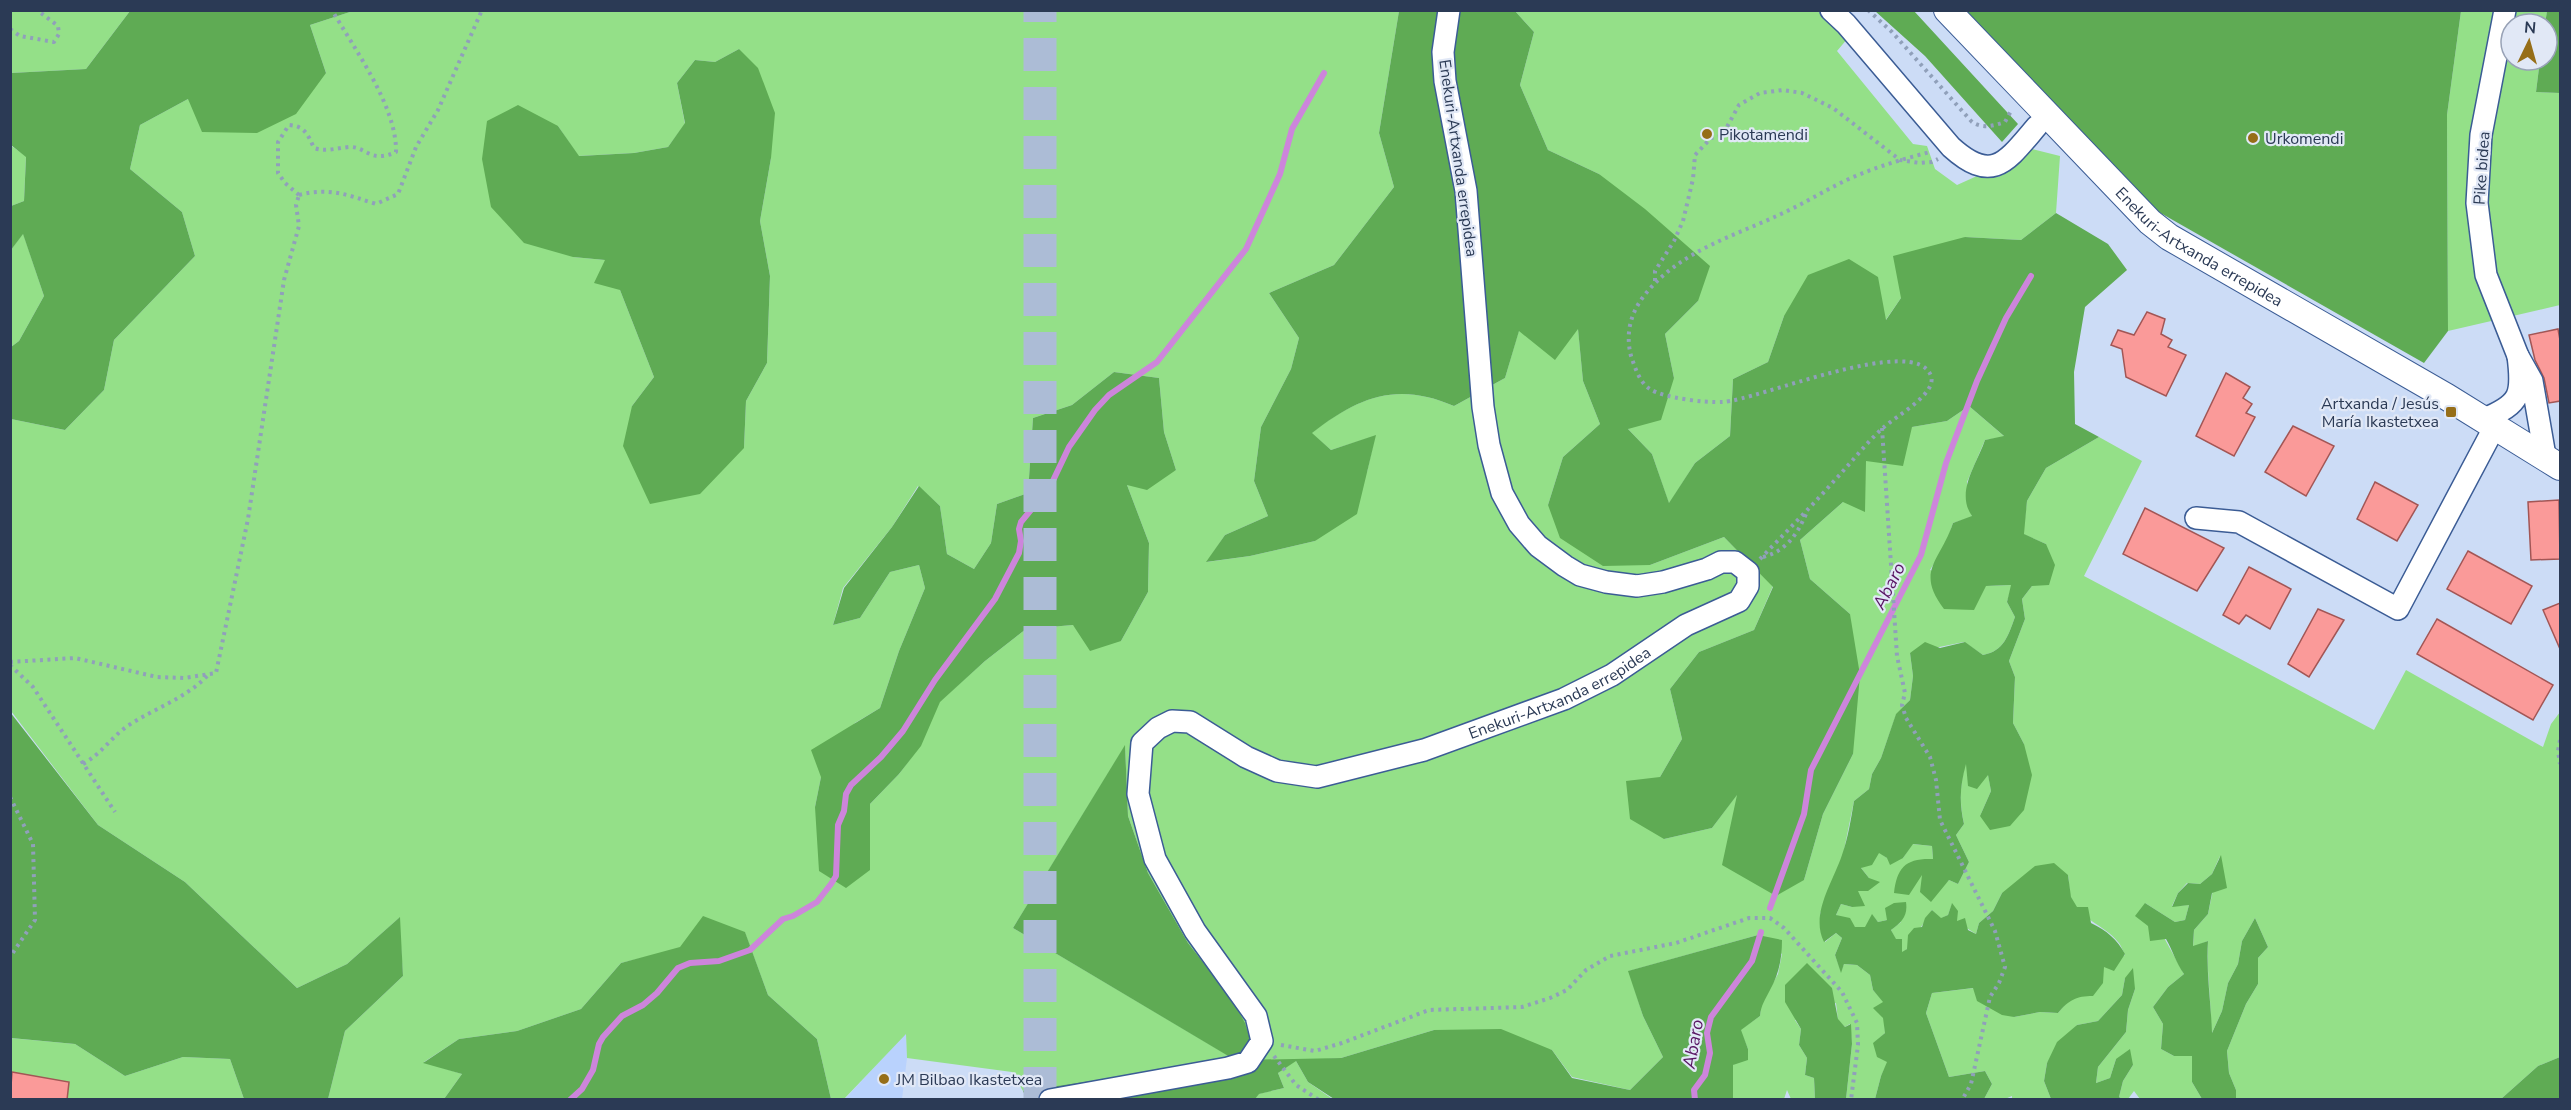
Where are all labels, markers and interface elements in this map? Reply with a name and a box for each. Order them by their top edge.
north arrow [2499,12,2559,72]
text: N [2523,17,2537,40]
street label: Enekuri-Artxanda errepidea [1433,58,1483,258]
place label: Pikotamendi [1719,124,1808,146]
marker: Pikotamendi [1700,127,1714,141]
place label: Urkomendi [2265,128,2343,150]
marker: Urkomendi [2246,131,2260,145]
street label: Pike bidea [2468,131,2496,206]
street label: Enekuri-Artxanda errepidea [2110,183,2287,312]
place label: Artxanda / Jesús María Ikastetxea [2321,393,2439,433]
marker: Artxanda / Jesús María Ikastetxea [2444,405,2458,419]
water label: Abaro [1867,558,1911,614]
street label: Enekuri-Artxanda errepidea [1466,642,1656,745]
water label: Abaro [1677,1018,1709,1071]
place label: JM Bilbao Ikastetxea [895,1069,1042,1091]
marker: JM Bilbao Ikastetxea [877,1072,891,1086]

